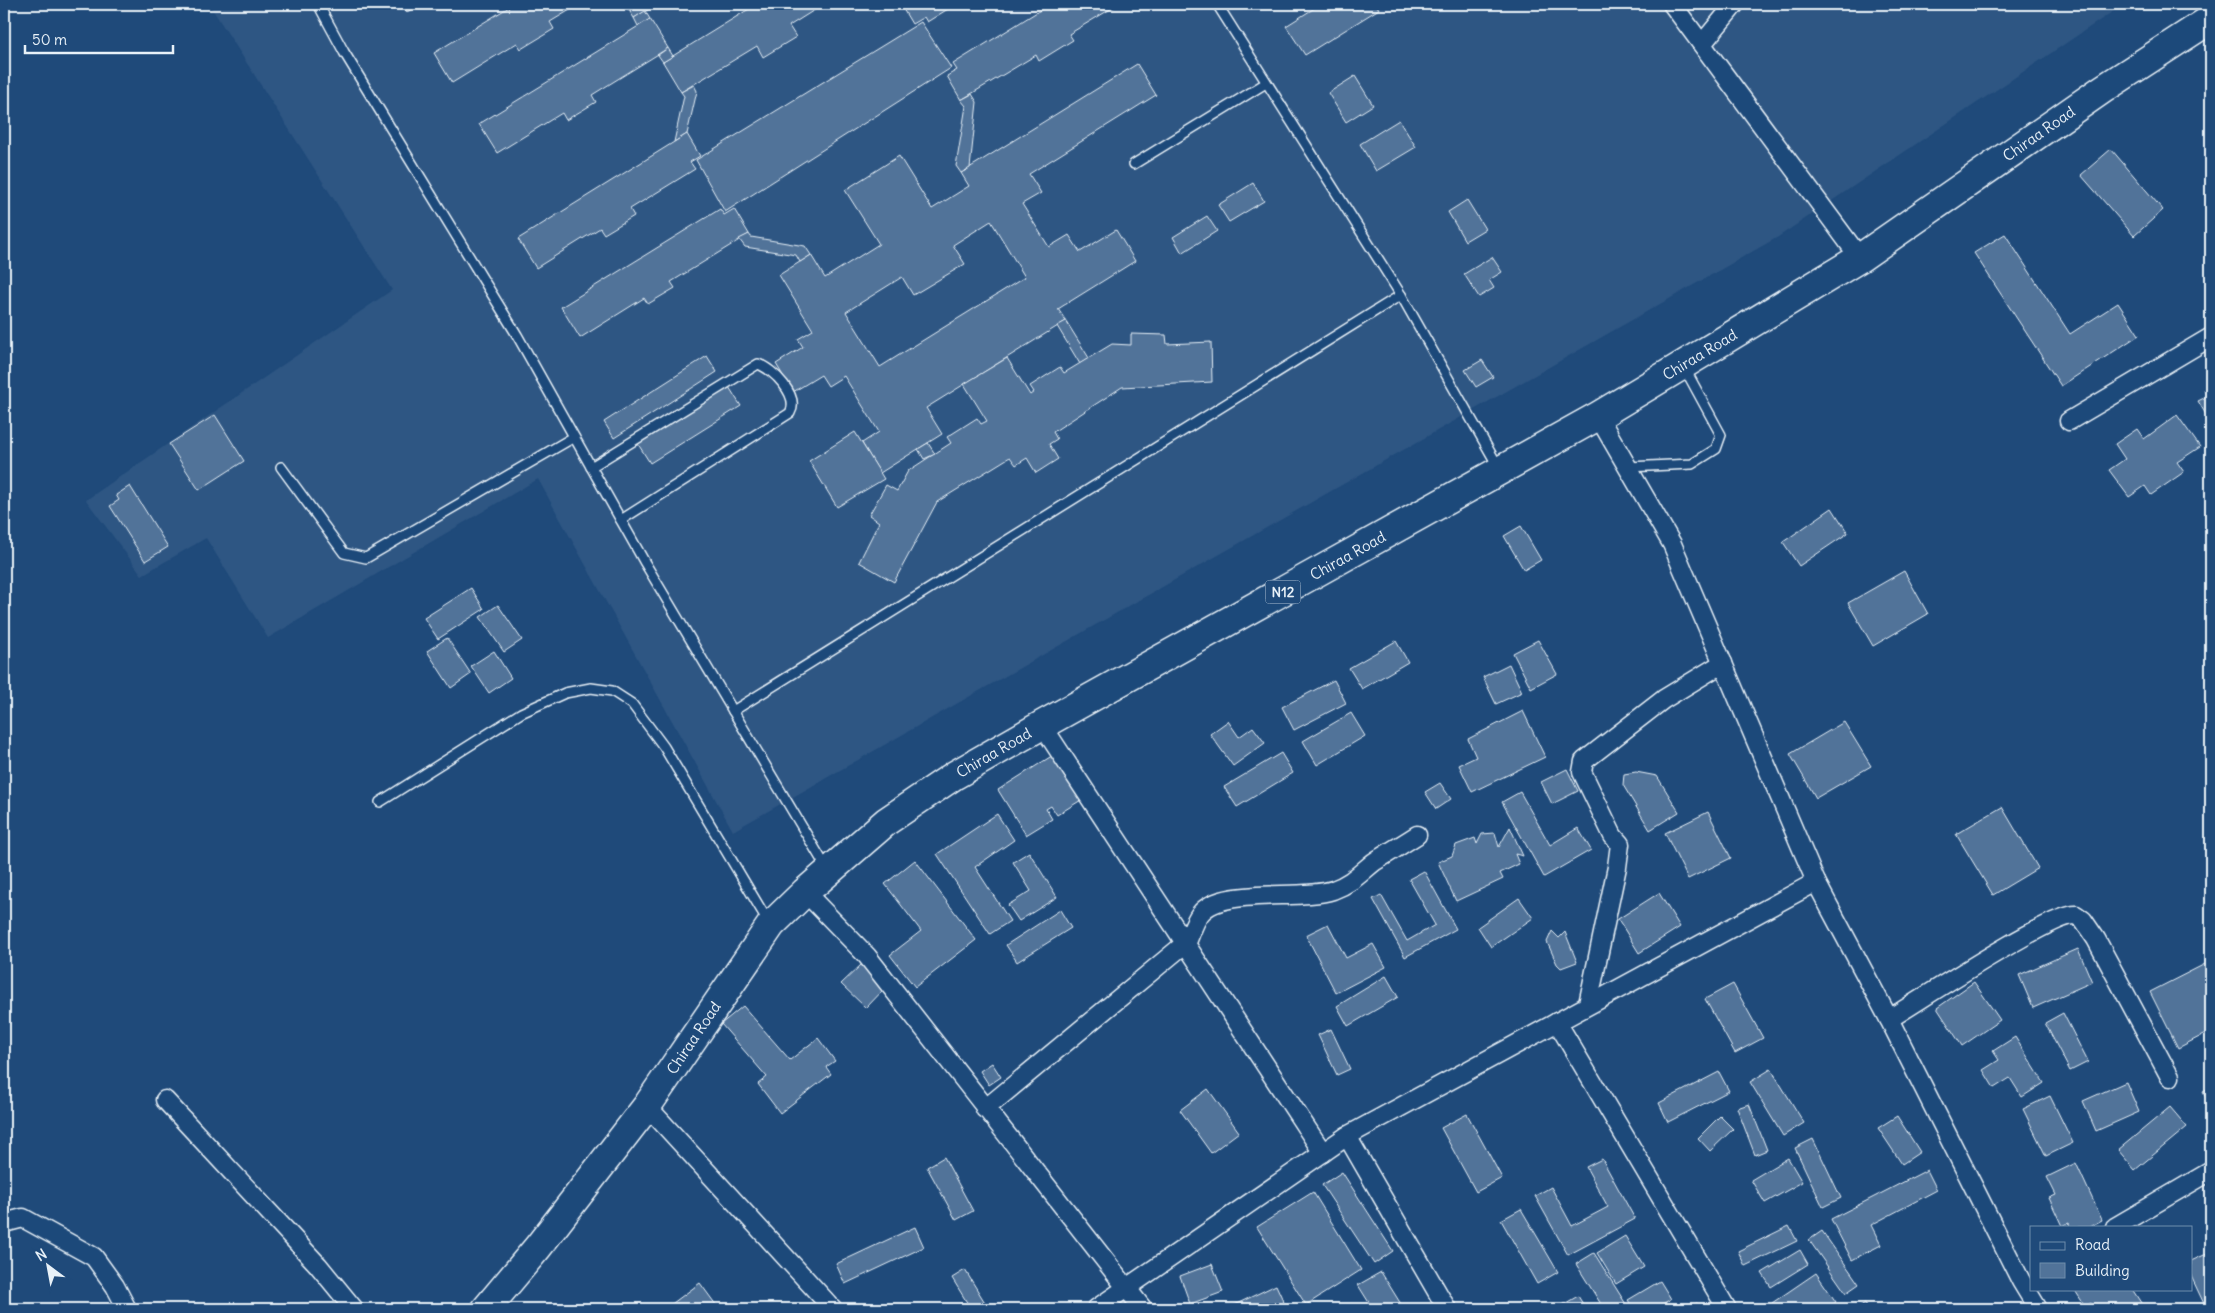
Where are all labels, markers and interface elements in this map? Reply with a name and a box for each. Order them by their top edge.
scale bar [25,22,172,54]
text: 50 m [32,30,67,49]
street label: Chiraa Road [1999,102,2079,165]
street label: Chiraa Road [1659,325,1741,384]
street label: Chiraa Road [1307,527,1389,584]
road number: N12 [1266,580,1300,604]
street label: Chiraa Road [953,723,1035,782]
street label: Chiraa Road [662,998,725,1078]
legend [2030,1226,2192,1290]
text: Road [2075,1235,2110,1254]
north arrow [22,1240,72,1290]
text: N [32,1245,50,1265]
text: Building [2075,1261,2130,1280]

